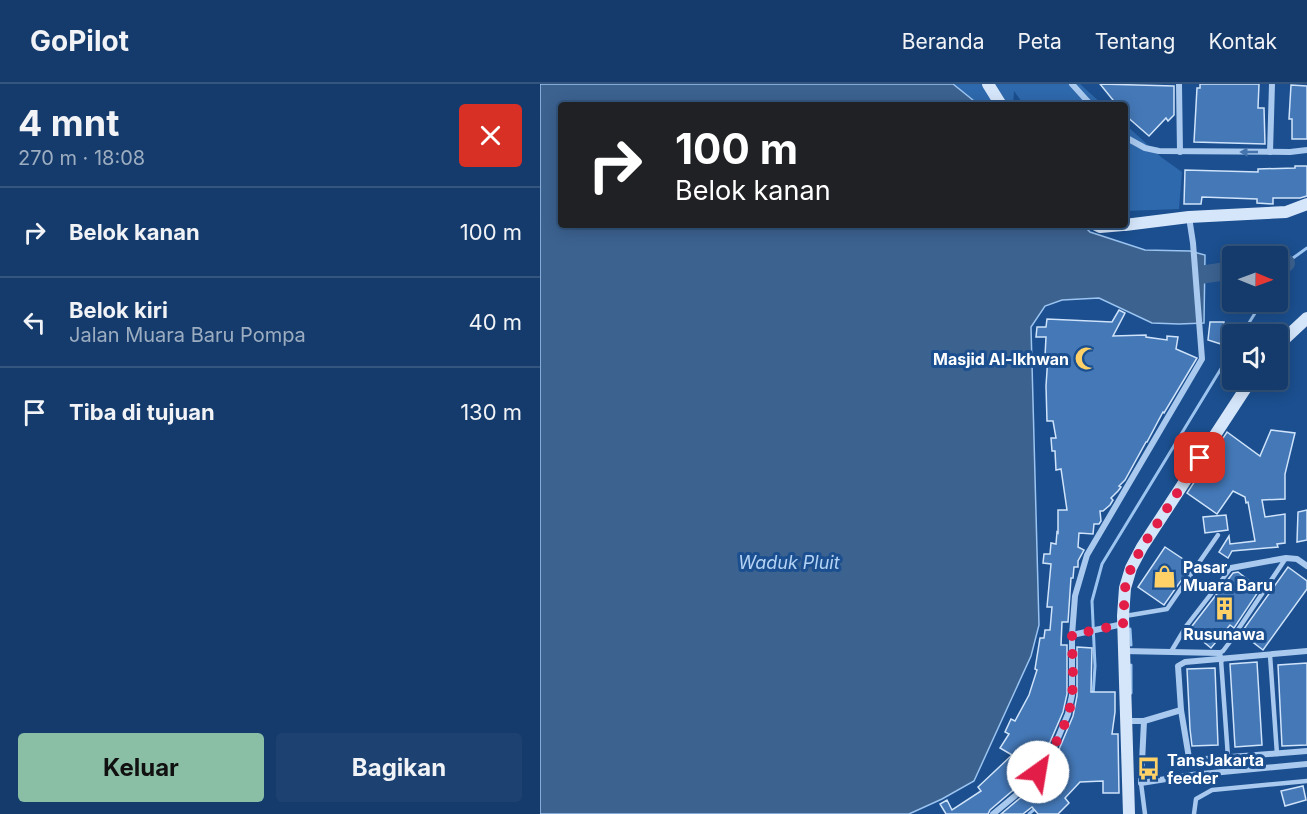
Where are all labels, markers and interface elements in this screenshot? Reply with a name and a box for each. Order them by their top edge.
text: GoPilot [30,24,129,58]
text: Beranda [902,29,984,54]
text: Peta [1017,29,1062,54]
text: Tentang [1095,29,1175,54]
text: Kontak [1208,29,1277,54]
text: 4 mnt [18,101,119,145]
button: close [459,104,522,167]
text: 100 m [675,123,798,174]
icon: right [576,126,654,204]
text: 270 m · 18:08 [18,146,145,170]
one-way arrow [1239,147,1258,157]
text: Belok kanan [675,174,831,207]
icon: right [18,216,51,249]
text: Belok kanan [69,219,200,245]
text: 100 m [460,219,522,245]
north arrow [1222,246,1288,312]
map controls [1222,246,1288,390]
text: Belok kiri [69,297,168,323]
icon: left [18,306,51,339]
text: 40 m [468,309,522,335]
text: Jalan Muara Baru Pompa [69,323,306,347]
button: sound [1222,324,1288,390]
mosque icon: Masjid Al-Ikhwan [1074,346,1100,372]
place label: Masjid Al-Ikhwan [933,349,1069,369]
icon: arrive [18,396,51,429]
text: Tiba di tujuan [69,399,215,425]
text: 130 m [460,399,522,425]
pin [1174,432,1225,483]
icon: arrive [1183,441,1216,474]
water label: Waduk Pluit [738,552,841,573]
place label: Pasar Muara Baru [1183,557,1273,595]
shop icon: Pasar Muara Baru [1152,563,1178,589]
building icon: Rusunawa [1211,596,1237,622]
place label: Rusunawa [1183,624,1265,644]
button: Keluar [18,733,264,802]
button: Bagikan [276,733,522,802]
position arrow [1006,740,1070,804]
place label: TansJakarta feeder [1167,750,1264,788]
bus stop icon: TansJakarta feeder [1136,756,1162,782]

